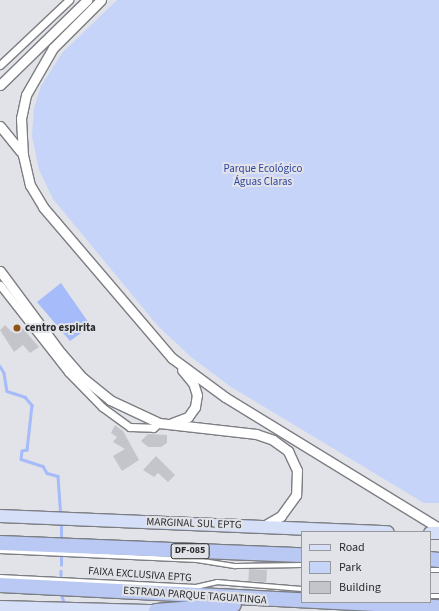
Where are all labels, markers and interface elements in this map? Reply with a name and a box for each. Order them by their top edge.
park label: Parque Ecológico Águas Claras [224,163,302,189]
place label: centro espirita [25,321,96,335]
marker: centro espirita [12,323,22,333]
street label: MARGINAL SUL EPTG [146,516,242,532]
legend [301,531,431,603]
text: Road [339,539,365,556]
road number: DF-085 [170,543,210,559]
text: Park [339,559,361,576]
street label: FAIXA EXCLUSIVA EPTG [88,565,192,585]
text: Building [339,579,381,596]
street label: ESTRADA PARQUE TAGUATINGA [123,584,267,608]

